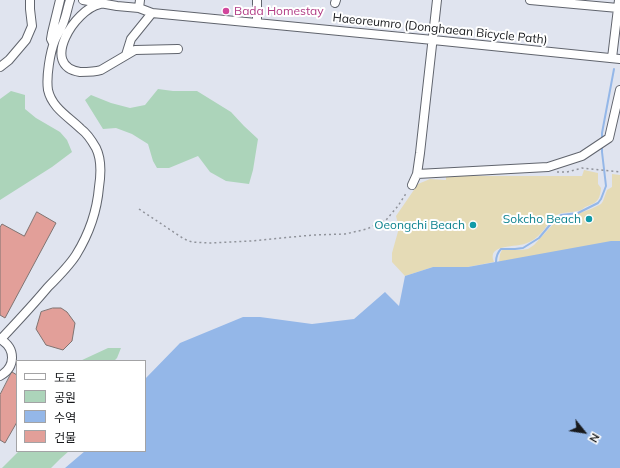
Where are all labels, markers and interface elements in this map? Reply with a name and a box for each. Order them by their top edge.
place label: Bada Homestay [234,4,324,18]
marker: Bada Homestay [221,6,231,16]
street label: Haeoreumro (Donghaean Bicycle Path) [332,11,548,47]
place label: Sokcho Beach [503,212,581,226]
marker: Sokcho Beach [584,214,594,224]
place label: Oeongchi Beach [374,218,465,232]
marker: Oeongchi Beach [468,220,478,230]
legend [16,360,146,452]
text: 도로 [54,370,76,385]
text: 공원 [54,390,76,405]
text: 수역 [54,410,76,425]
north arrow [564,412,604,452]
text: 건물 [54,430,76,445]
text: N [586,431,603,445]

